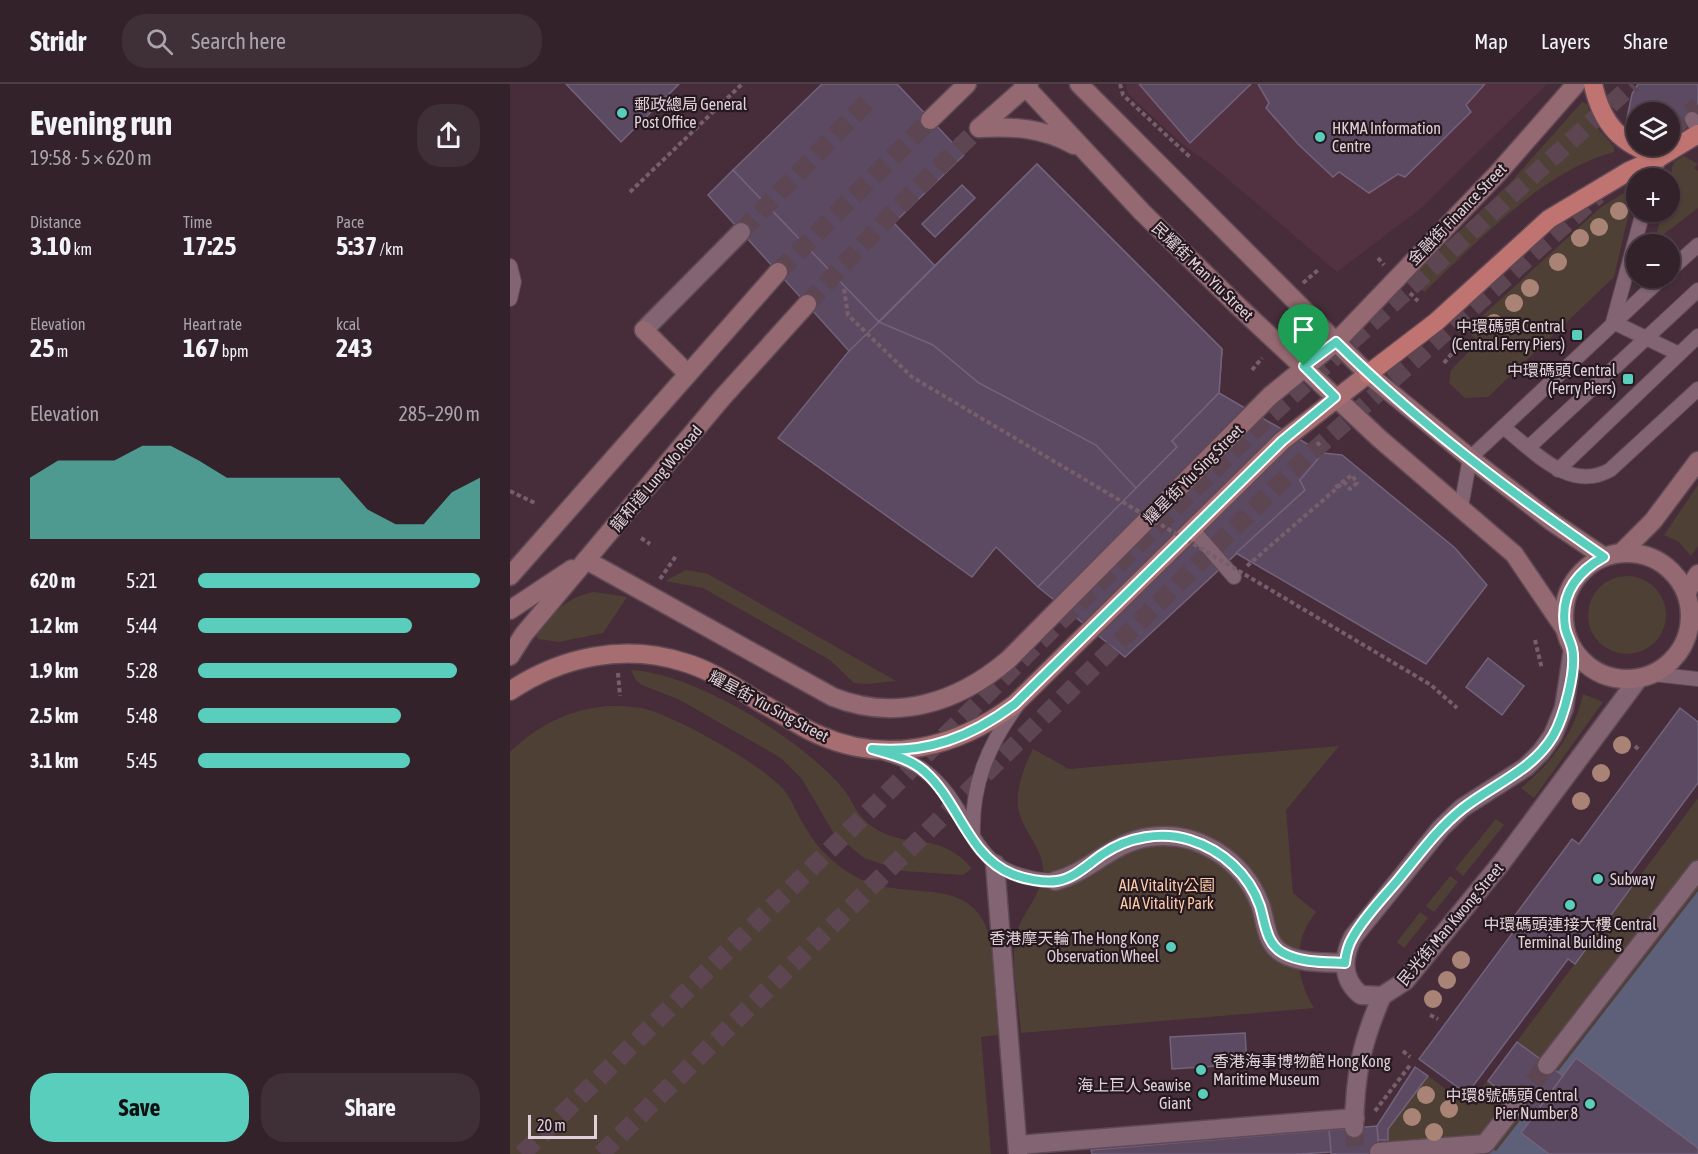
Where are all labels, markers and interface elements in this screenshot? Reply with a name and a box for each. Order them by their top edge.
search box [122,14,542,68]
text: Stridr [30,25,86,57]
icon: search [143,25,176,58]
text: Search here [191,28,286,54]
text: Map [1474,29,1508,53]
text: Layers [1541,29,1591,53]
text: Share [1624,29,1668,53]
place label: 郵政總局 General Post Office [634,95,748,131]
map controls [1626,102,1680,288]
button: layers [1626,102,1680,156]
text: Evening run [30,104,172,142]
button: share [417,104,480,167]
marker: 郵政總局 General Post Office [615,106,629,120]
place label: HKMA Information Centre [1332,119,1441,155]
marker: HKMA Information Centre [1313,130,1327,144]
text: 19:58 · 5 × 620 m [30,146,152,169]
street label: 金融街 Finance Street [1404,159,1510,268]
button: + [1626,168,1680,222]
text: Distance [30,213,81,231]
text: Time [183,213,212,231]
text: Pace [336,213,364,231]
street label: 民耀街 Man Yiu Street [1149,218,1258,324]
text: 3.10 [30,231,71,261]
text: 17:25 [183,231,237,261]
text: 5:37 [336,231,377,261]
button: − [1626,234,1680,288]
text: km [71,240,92,258]
text: /km [377,240,403,258]
pin [1278,304,1329,366]
icon: arrive [1287,313,1320,346]
text: Elevation [30,315,85,333]
text: Heart rate [183,315,242,333]
text: kcal [336,315,360,333]
place label: 中環碼頭 Central (Central Ferry Piers) [1452,317,1566,354]
marker: 中環碼頭 Central (Central Ferry Piers) [1570,328,1584,342]
text: 25 [30,333,54,363]
text: 167 [183,333,220,363]
text: 243 [336,333,373,363]
text: m [54,342,68,360]
text: bpm [220,342,249,360]
place label: 中環碼頭 Central (Ferry Piers) [1507,361,1617,398]
marker: 中環碼頭 Central (Ferry Piers) [1621,372,1635,386]
text: Elevation [30,402,99,425]
text: 285–290 m [398,402,480,425]
street label: 耀星街 Yiu Sing Street [1140,420,1247,528]
street label: 龍和道 Lung Wo Road [607,422,706,535]
text: 620 m [30,569,75,592]
text: 5:21 [126,569,158,592]
text: 1.2 km [30,614,78,637]
text: 5:44 [126,614,158,637]
text: 1.9 km [30,659,78,682]
text: 5:28 [126,659,158,682]
street label: 耀星街 Yiu Sing Street [706,667,832,746]
text: 2.5 km [30,704,78,727]
text: 5:48 [126,704,158,727]
text: 3.1 km [30,749,78,772]
text: 5:45 [126,749,158,772]
street label: 民光街 Man Kwong Street [1393,859,1508,990]
place label: Subway [1610,870,1656,889]
marker: Subway [1591,872,1605,886]
park label: AIA Vitality公園 AIA Vitality Park [1119,876,1215,913]
marker: 中環碼頭連接大樓 Central Terminal Building [1563,898,1577,912]
place label: 中環碼頭連接大樓 Central Terminal Building [1483,915,1657,952]
place label: 香港摩天輪 The Hong Kong Observation Wheel [990,929,1160,965]
marker: 香港摩天輪 The Hong Kong Observation Wheel [1164,940,1178,954]
place label: 香港海事博物館 Hong Kong Maritime Museum [1213,1052,1391,1088]
marker: 香港海事博物館 Hong Kong Maritime Museum [1194,1063,1208,1077]
button: Save [30,1073,249,1142]
button: Share [261,1073,480,1142]
place label: 海上巨人 Seawise Giant [1077,1076,1191,1112]
place label: 中環8號碼頭 Central Pier Number 8 [1445,1086,1579,1122]
marker: 海上巨人 Seawise Giant [1196,1087,1210,1101]
marker: 中環8號碼頭 Central Pier Number 8 [1583,1097,1597,1111]
scale bar [528,1112,597,1140]
text: 20 m [537,1116,566,1134]

